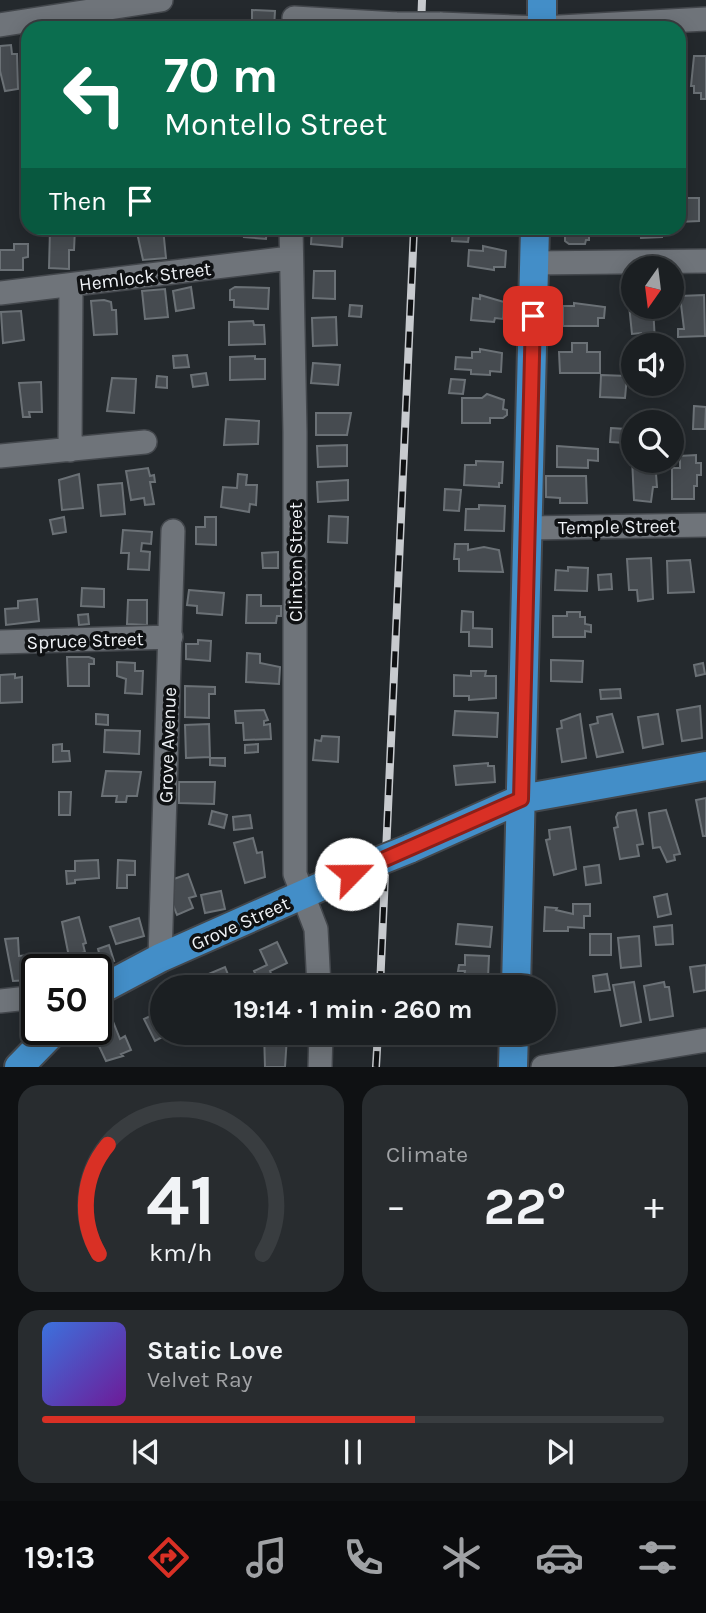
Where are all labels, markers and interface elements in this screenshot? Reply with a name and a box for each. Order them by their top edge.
text: 70 m [164,47,278,104]
icon: left [49,49,140,140]
text: Montello Street [164,106,387,143]
icon: arrive [121,182,159,220]
text: Then [49,186,107,217]
north arrow [621,256,684,318]
map controls [621,256,684,473]
street label: Hemlock Street [78,258,213,296]
pin [503,286,563,346]
icon: arrive [514,297,552,335]
button: sound [621,333,684,396]
button: search [621,410,684,473]
street label: Clinton Street [285,502,307,622]
street label: Temple Street [558,515,676,539]
street label: Spruce Street [26,628,144,654]
street label: Grove Avenue [155,687,181,803]
position arrow [314,837,388,911]
street label: Grove Street [188,892,293,955]
speed limit sign: 50 [21,954,112,1045]
text: 19:14 · 1 min · 260 m [234,994,472,1025]
text: Climate [386,1141,468,1168]
text: 41 [146,1158,216,1243]
text: 22° [483,1176,567,1237]
text: − [386,1184,406,1229]
text: + [644,1184,664,1229]
text: km/h [149,1238,213,1267]
text: Static Love [147,1335,283,1366]
text: Velvet Ray [147,1366,252,1393]
icon: previous [127,1433,165,1471]
icon: pause [334,1433,372,1471]
icon: next [541,1433,579,1471]
icon: directions [144,1533,193,1582]
icon: music [242,1533,291,1582]
icon: phone [339,1533,388,1582]
icon: climate [437,1533,486,1582]
icon: car [535,1533,584,1582]
icon: filters [633,1533,682,1582]
text: 19:13 [24,1539,95,1576]

